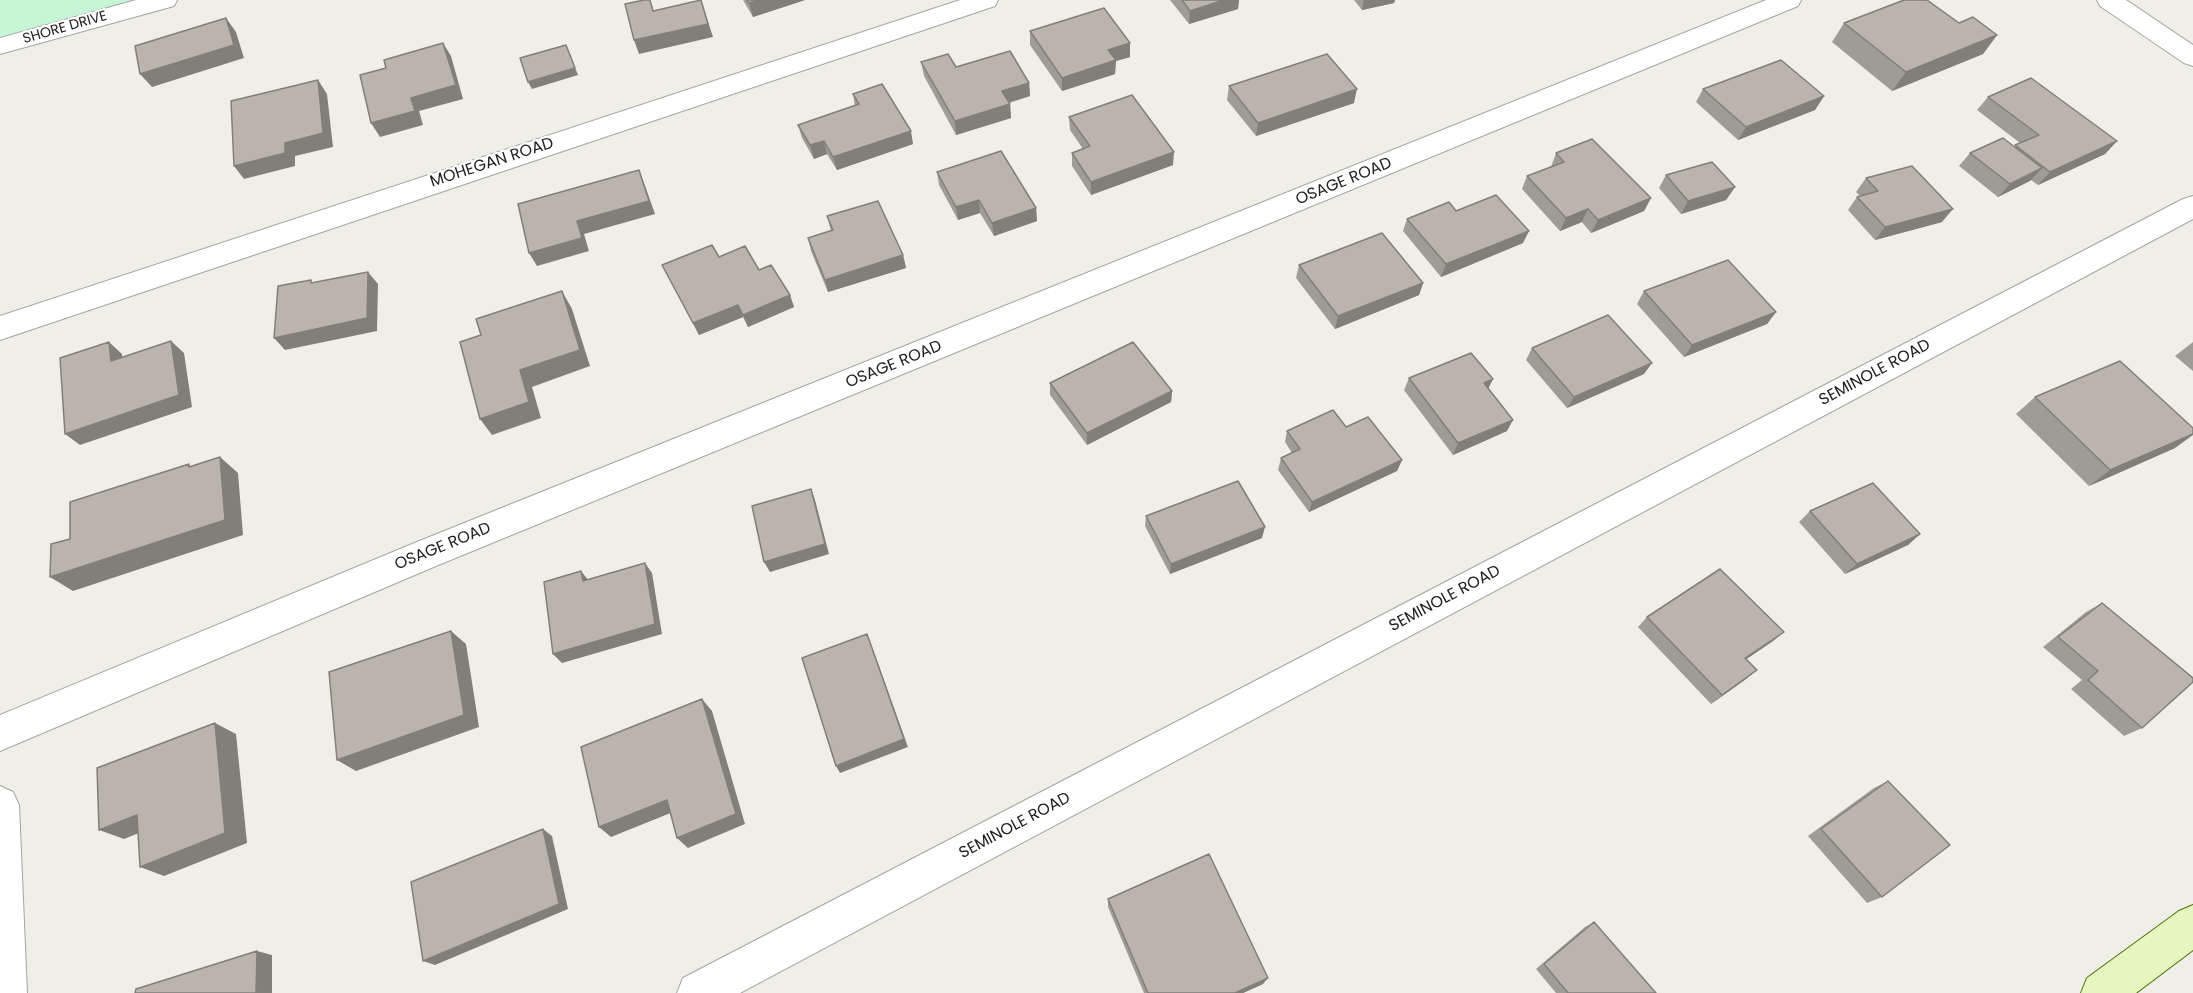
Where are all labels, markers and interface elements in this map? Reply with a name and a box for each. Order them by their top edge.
street label: SHORE DRIVE [21,8,109,48]
street label: MOHEGAN ROAD [428,134,556,192]
street label: OSAGE ROAD [1293,154,1395,210]
street label: SEMINOLE ROAD [1816,336,1934,410]
street label: OSAGE ROAD [843,337,945,393]
street label: OSAGE ROAD [392,519,494,575]
street label: SEMINOLE ROAD [1386,562,1504,636]
street label: SEMINOLE ROAD [956,789,1074,863]

